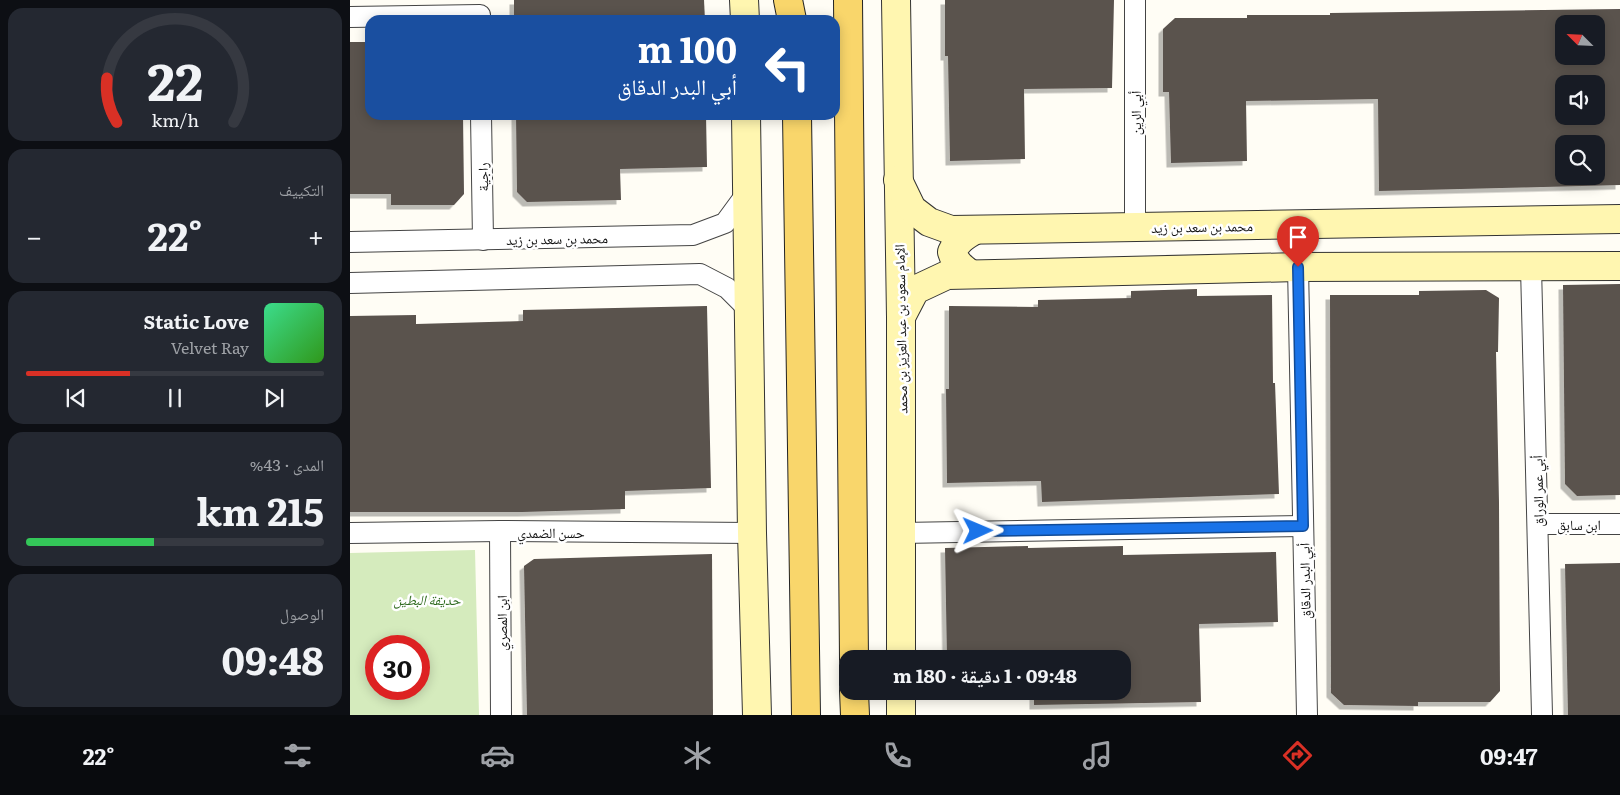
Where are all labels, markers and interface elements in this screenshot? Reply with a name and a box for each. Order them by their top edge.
north arrow [1555,15,1605,65]
map controls [1555,15,1605,185]
text: 100 m [637,22,737,74]
icon: left [755,35,820,100]
text: 22 [147,40,203,117]
text: أبي البدر الدقاق [617,69,737,102]
button: sound [1555,75,1605,125]
street label: أبي الرين [1125,91,1148,135]
text: km/h [151,106,199,133]
button: search [1555,135,1605,185]
street label: راجية [472,162,492,192]
text: التكييف [279,177,324,201]
text: 22° [148,206,202,263]
text: − [26,214,42,256]
text: + [308,214,324,256]
street label: محمد بن سعد بن زيد [1151,215,1253,237]
pin [1277,216,1319,267]
icon: arrive [1284,223,1312,251]
street label: محمد بن سعد بن زيد [506,227,608,249]
street label: الإمام سعود بن عبد العزيز بن محمد [889,244,912,414]
text: Static Love [144,307,249,335]
text: Velvet Ray [171,335,249,359]
icon: previous [62,384,90,412]
icon: pause [161,384,189,412]
icon: next [260,384,288,412]
text: المدى · 43% [250,452,324,476]
street label: أبي عمر الوراق [1526,455,1550,527]
text: 215 km [196,481,324,538]
position arrow [951,504,1003,556]
street label: ابن سابق [1557,514,1601,535]
street label: حسن الضمدي [517,522,585,545]
street label: أبي البدر الدقاق [1293,543,1317,619]
park label: حديقة البطين [393,589,462,609]
street label: ابن المصري [491,595,514,651]
text: الوصول [280,601,324,625]
text: 09:48 [222,630,324,687]
speed limit sign: 30 [365,635,430,700]
text: 09:48 · 1 دقيقة · 180 m [893,661,1077,689]
icon: filters [280,738,315,773]
icon: car [480,738,515,773]
icon: climate [680,738,715,773]
icon: phone [880,738,915,773]
icon: music [1080,738,1115,773]
icon: directions [1280,738,1315,773]
text: 22° [83,739,114,772]
text: 09:47 [1480,739,1537,772]

